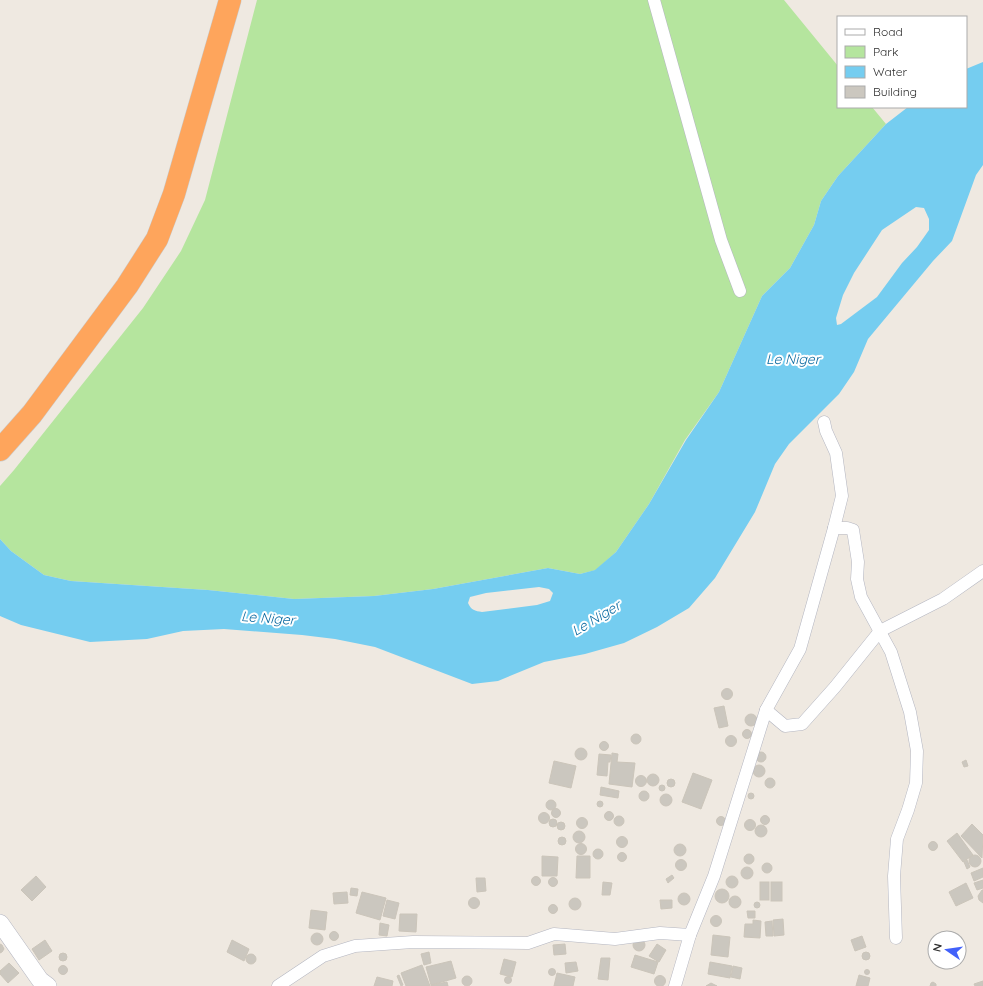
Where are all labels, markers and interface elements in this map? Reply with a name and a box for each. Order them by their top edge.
legend [837,16,967,108]
text: Road [873,24,903,39]
text: Park [873,44,898,59]
text: Water [873,64,908,79]
text: Building [873,84,917,99]
water label: Le Niger [766,350,822,368]
water label: Le Niger [568,596,625,640]
water label: Le Niger [240,607,297,629]
north arrow [927,930,967,970]
text: N [930,942,945,953]

